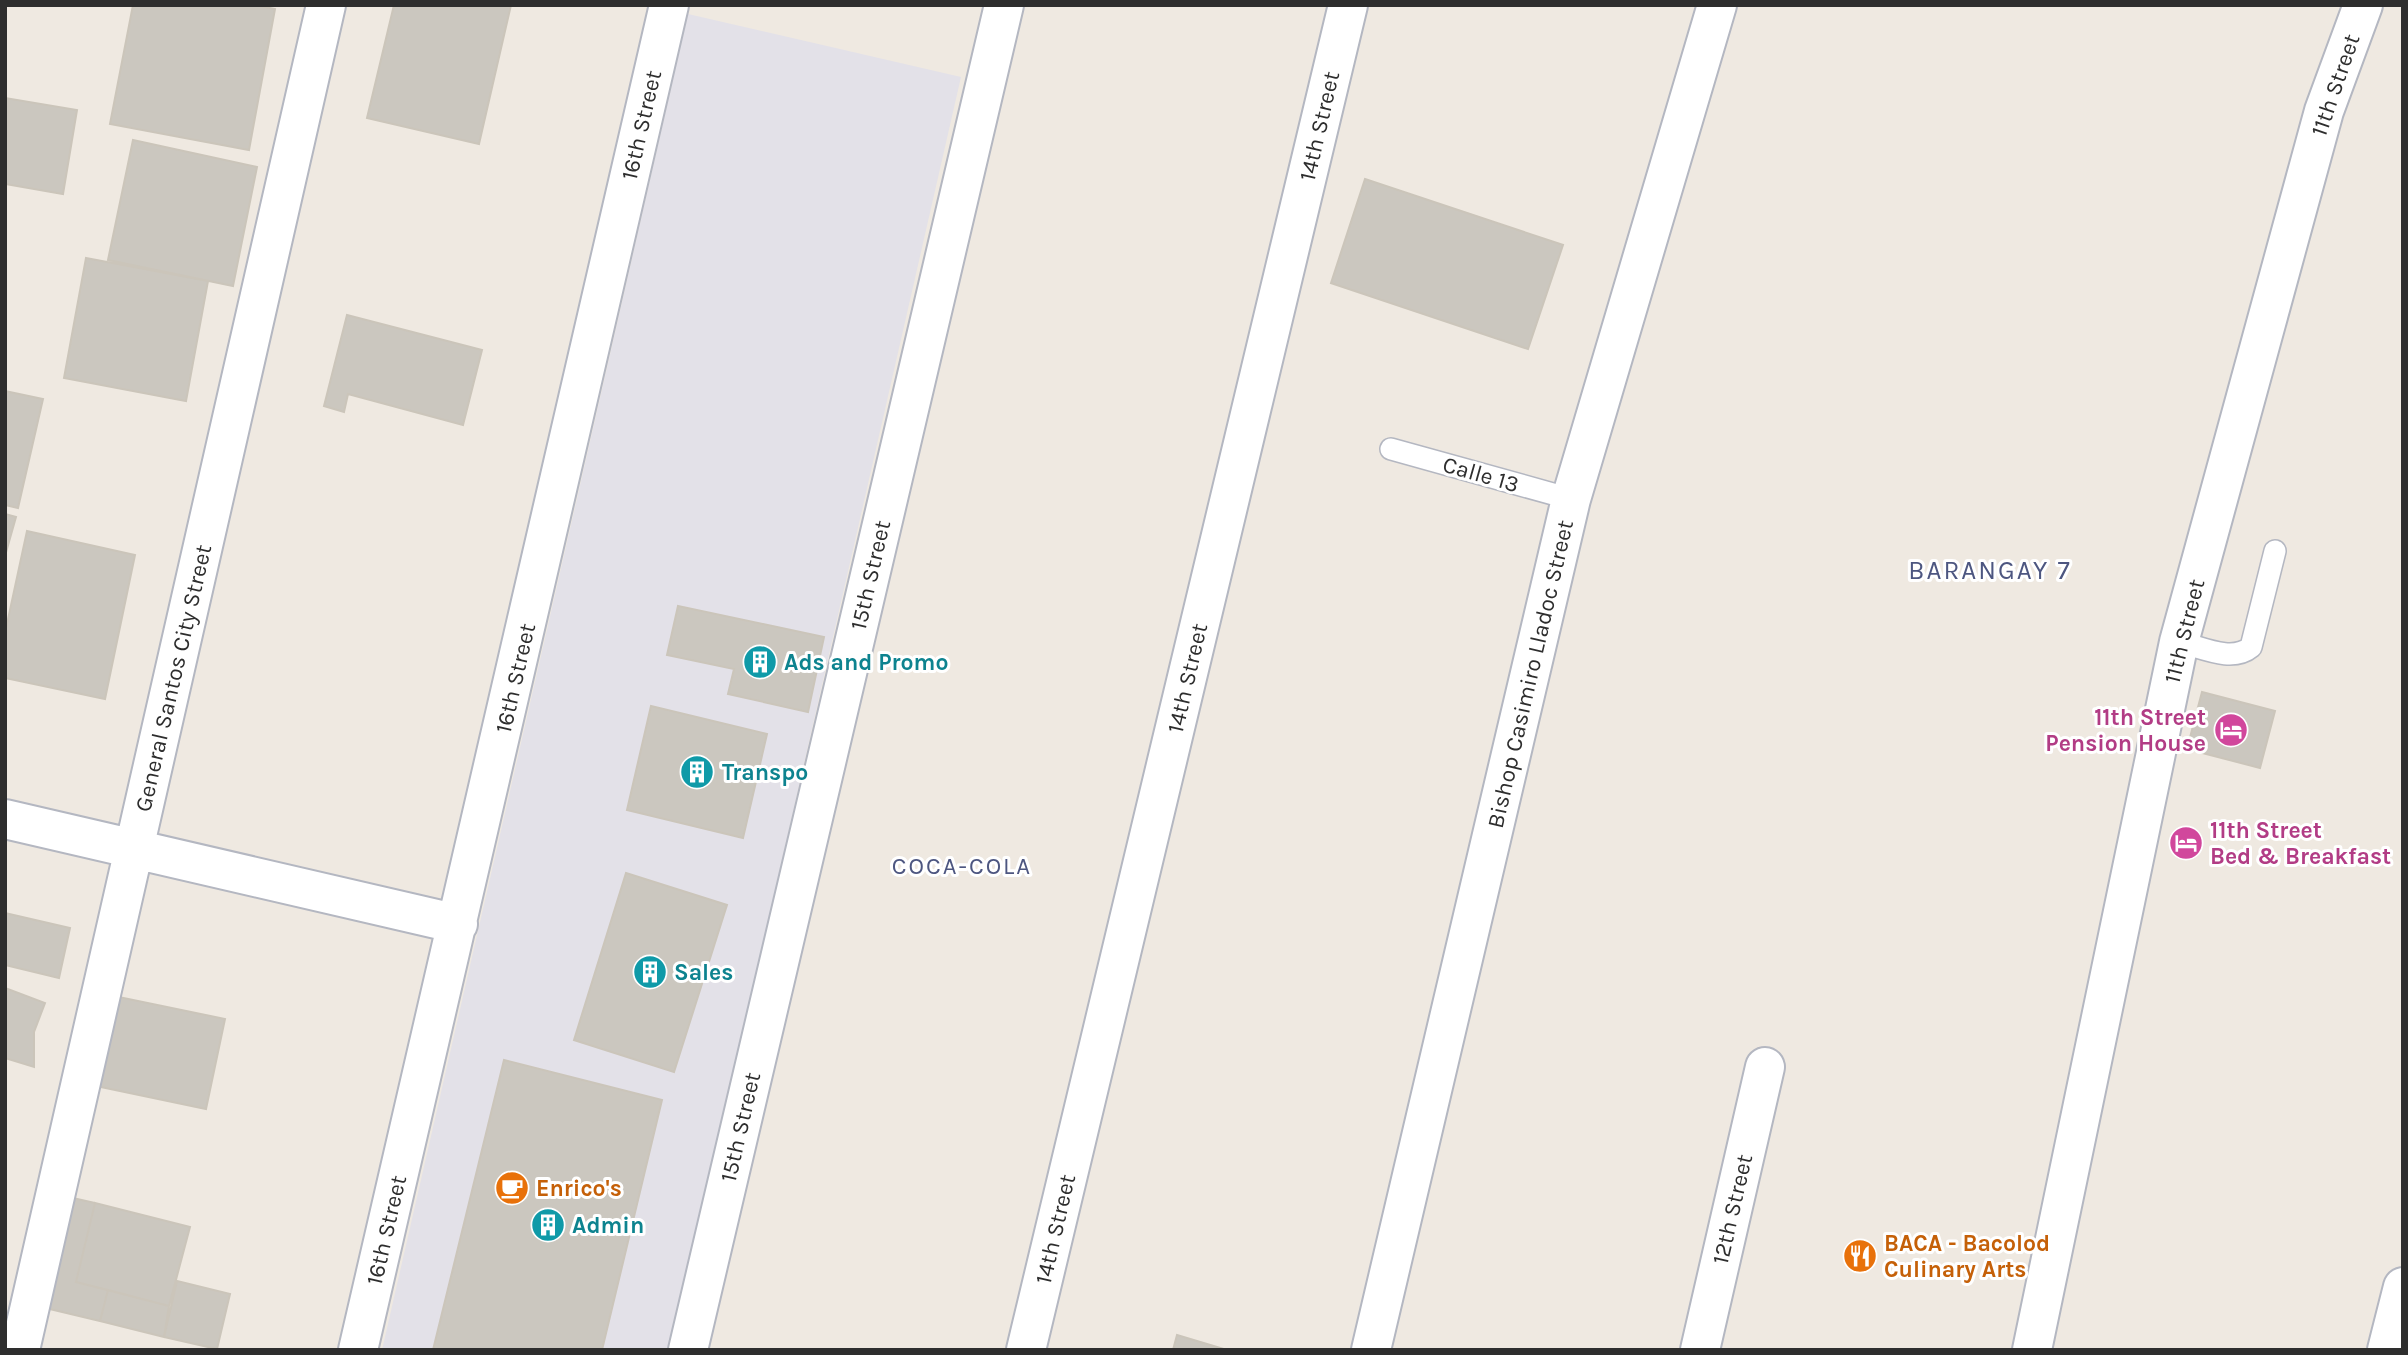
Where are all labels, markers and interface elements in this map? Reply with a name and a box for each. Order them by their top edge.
street label: 11th Street [2305,30,2366,140]
street label: 16th Street [616,67,667,183]
street label: 14th Street [1294,68,1345,184]
street label: Calle 13 [1440,451,1522,498]
street label: 15th Street [845,517,896,633]
street label: Bishop Casimiro Lladoc Street [1482,517,1579,831]
street label: General Santos City Street [130,542,217,814]
district label: BARANGAY 7 [1908,555,2072,586]
street label: 11th Street [2159,576,2211,686]
street label: 16th Street [490,620,541,736]
street label: 14th Street [1162,620,1213,736]
building icon: Ads and Promo [741,643,779,681]
place label: Ads and Promo [784,649,948,676]
place label: 11th Street Pension House [2045,704,2206,757]
hotel icon: 11th Street Pension House [2212,711,2250,749]
building icon: Transpo [678,753,716,791]
place label: Transpo [722,759,808,786]
place label: 11th Street Bed & Breakfast [2210,817,2391,870]
hotel icon: 11th Street Bed & Breakfast [2167,824,2205,862]
district label: COCA-COLA [892,852,1032,880]
building icon: Sales [631,953,669,991]
place label: Sales [674,959,733,986]
street label: 15th Street [715,1069,766,1185]
street label: 12th Street [1707,1151,1758,1267]
cafe icon: Enrico's [493,1169,531,1207]
street label: 14th Street [1030,1171,1081,1287]
street label: 16th Street [361,1172,412,1288]
place label: Enrico's [536,1175,622,1202]
building icon: Admin [529,1206,567,1244]
place label: Admin [572,1212,644,1239]
place label: BACA - Bacolod Culinary Arts [1884,1230,2050,1283]
restaurant icon: BACA - Bacolod Culinary Arts [1841,1237,1879,1275]

